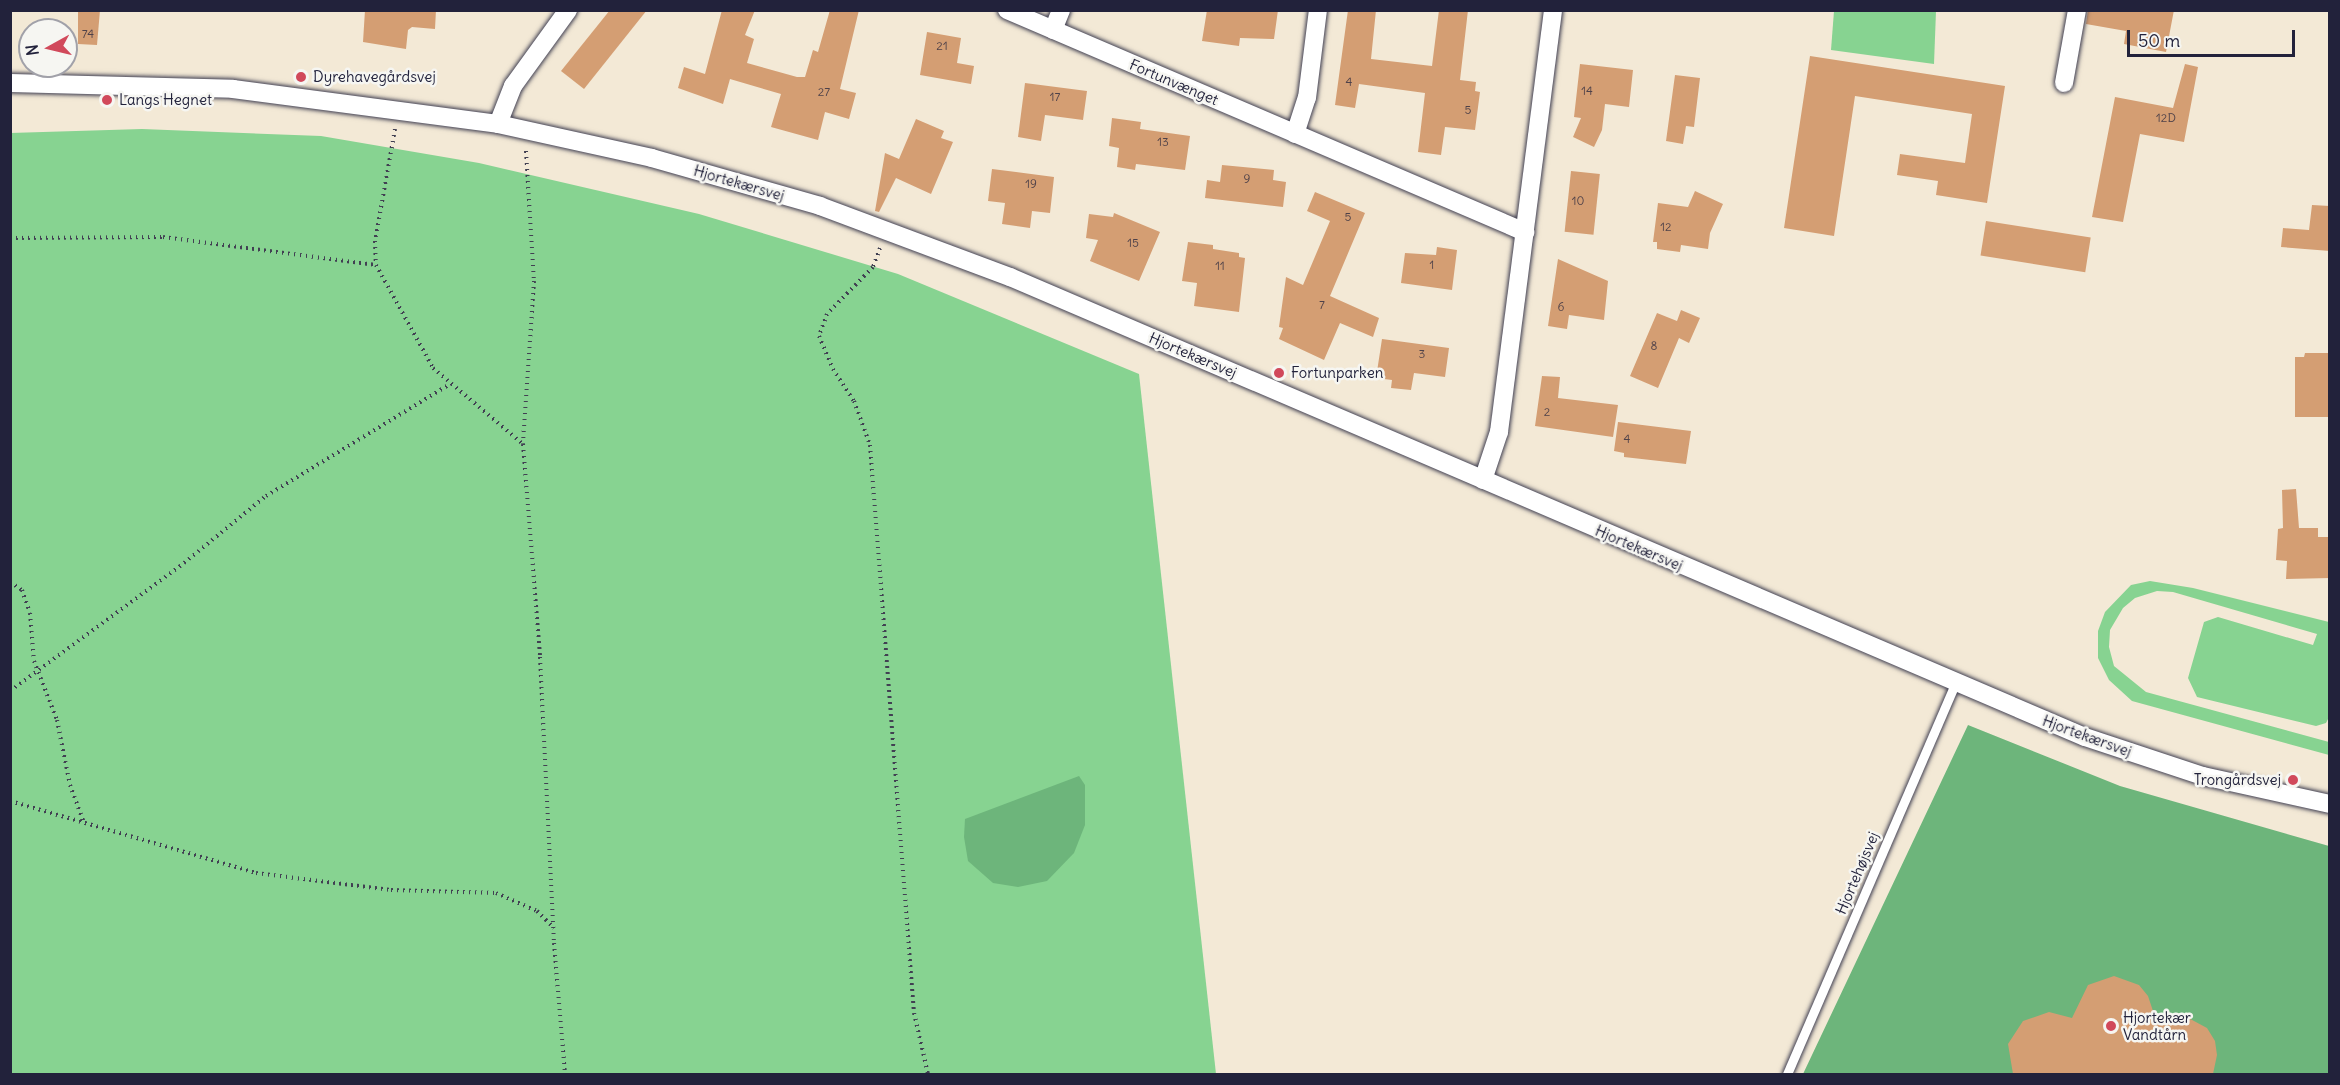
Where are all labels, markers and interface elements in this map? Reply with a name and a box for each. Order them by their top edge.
north arrow [18,18,78,78]
scale bar [2130,18,2298,56]
house number: 74 [82,27,94,41]
text: 50 m [2138,29,2180,52]
house number: 21 [936,39,948,53]
text: N [21,43,43,57]
street label: Fortunvænget [1127,55,1221,109]
place label: Dyrehavegårdsvej [313,68,436,86]
marker: Dyrehavegårdsvej [294,70,308,84]
house number: 4 [1346,75,1352,89]
house number: 14 [1581,84,1593,98]
house number: 27 [818,85,830,99]
house number: 17 [1050,90,1060,104]
place label: Langs Hegnet [119,91,212,109]
marker: Langs Hegnet [100,93,114,107]
house number: 5 [1465,103,1471,117]
house number: 12D [2156,111,2176,125]
house number: 13 [1157,135,1169,149]
street label: Hjortekærsvej [692,161,786,205]
house number: 9 [1244,172,1250,186]
house number: 19 [1025,177,1037,191]
house number: 10 [1572,194,1584,208]
house number: 5 [1345,210,1351,224]
house number: 12 [1660,220,1672,234]
house number: 15 [1127,236,1139,250]
house number: 1 [1430,258,1434,272]
house number: 11 [1215,259,1225,273]
house number: 7 [1319,298,1325,312]
house number: 6 [1558,300,1564,314]
street label: Hjortekærsvej [1146,328,1240,382]
house number: 8 [1651,339,1657,353]
house number: 3 [1419,347,1425,361]
place label: Fortunparken [1291,364,1383,382]
marker: Fortunparken [1272,366,1286,380]
house number: 2 [1544,405,1550,419]
house number: 4 [1624,432,1630,446]
street label: Hjortekærsvej [1592,521,1686,575]
street label: Hjortekærsvej [2040,712,2134,760]
place label: Trongårdsvej [2194,771,2281,789]
marker: Trongårdsvej [2286,773,2300,787]
street label: Hjortehøjsvej [1832,829,1882,917]
place label: Hjortekær Vandtårn [2123,1008,2191,1043]
marker: Hjortekær Vandtårn [2104,1019,2118,1033]

